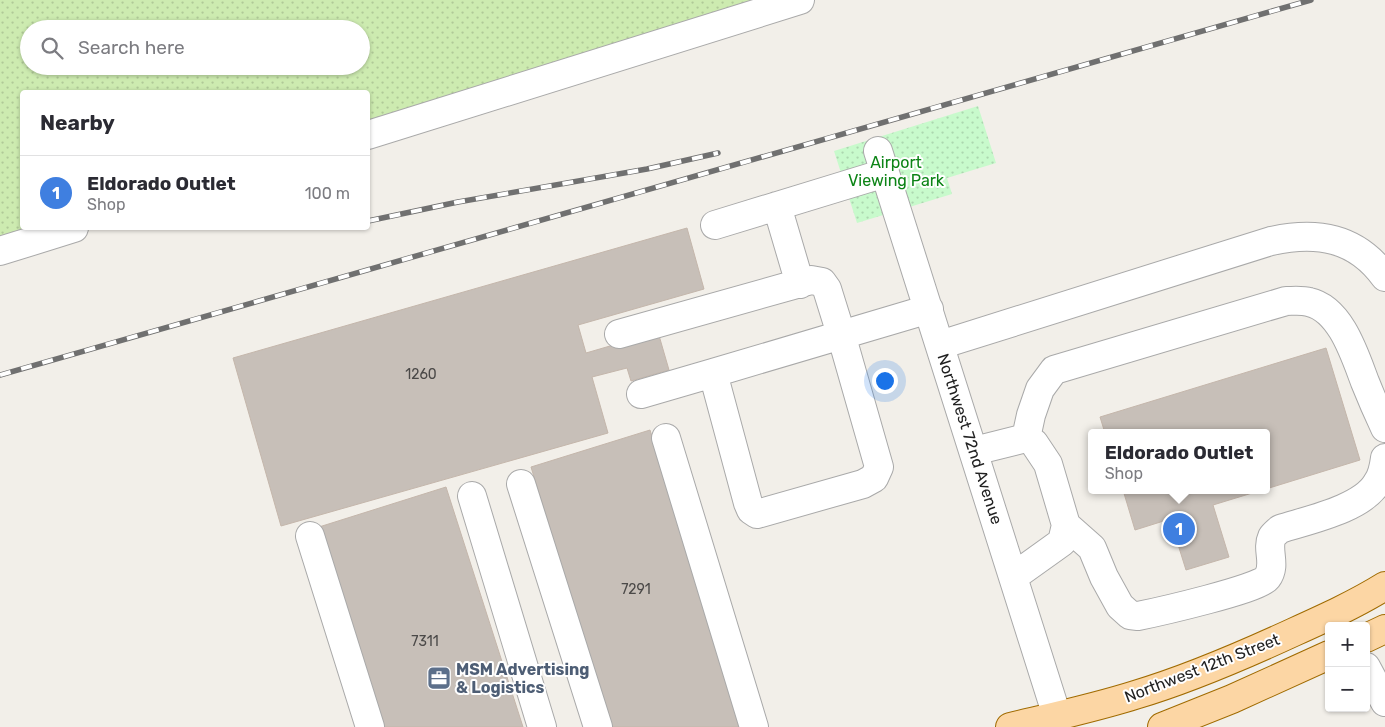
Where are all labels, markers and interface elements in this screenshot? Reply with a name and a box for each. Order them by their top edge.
search box [20,20,370,75]
icon: search [38,34,66,62]
text: Search here [78,36,185,59]
text: Nearby [40,110,115,135]
park label: Airport Viewing Park [848,153,945,190]
text: Eldorado Outlet [87,172,236,195]
text: 1 [52,184,60,203]
text: 100 m [305,184,350,203]
text: Shop [87,195,125,214]
street label: Northwest 72nd Avenue [933,351,1007,527]
house number: 1260 [405,366,437,383]
your location [872,368,898,394]
popup [1088,429,1270,494]
text: Eldorado Outlet [1105,441,1253,464]
text: Shop [1105,464,1143,483]
pin: 1 [1163,510,1195,548]
house number: 7291 [621,581,651,598]
map controls [1325,622,1370,712]
button: + [1325,622,1370,667]
street label: Northwest 12th Street [1122,630,1282,706]
house number: 7311 [411,633,439,650]
place label: MSM Advertising & Logistics [456,660,589,697]
office icon: MSM Advertising & Logistics [426,665,452,691]
button: − [1325,667,1370,712]

